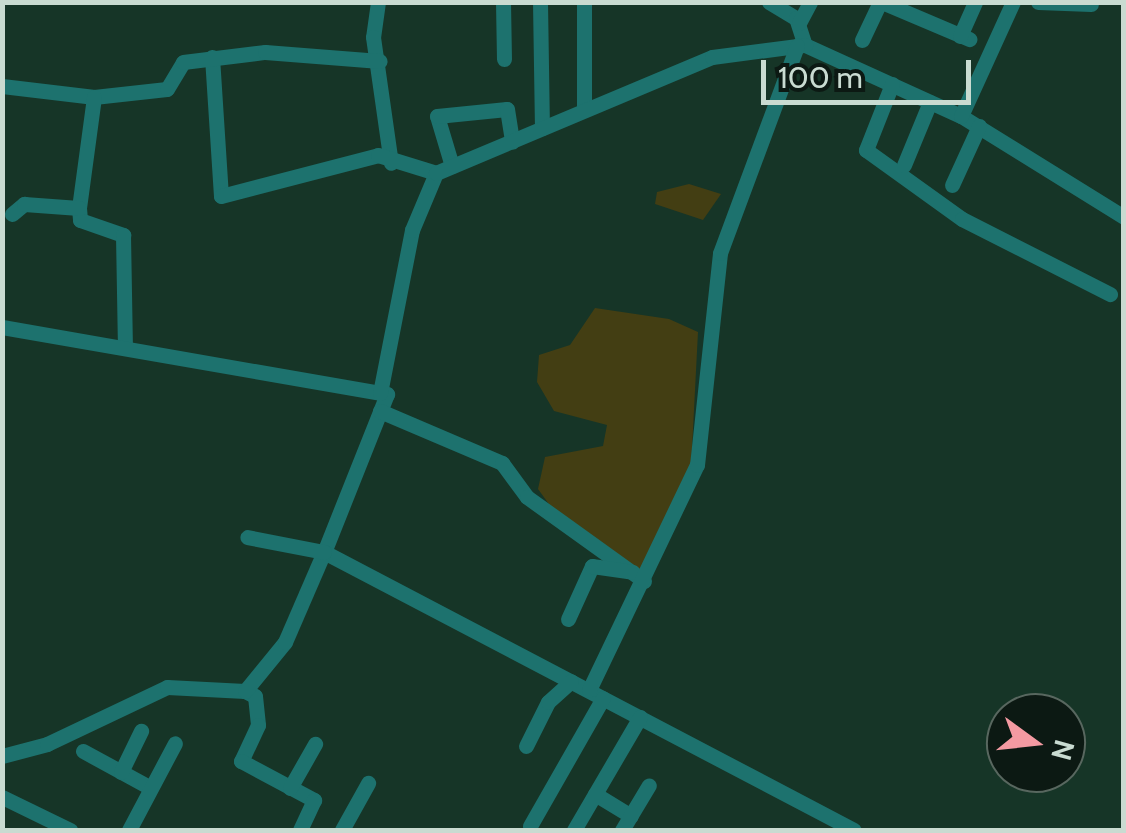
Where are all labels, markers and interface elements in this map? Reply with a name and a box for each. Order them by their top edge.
scale bar [766,40,976,102]
text: 100 m [778,59,863,96]
north arrow [986,693,1086,793]
text: N [1044,736,1082,764]

